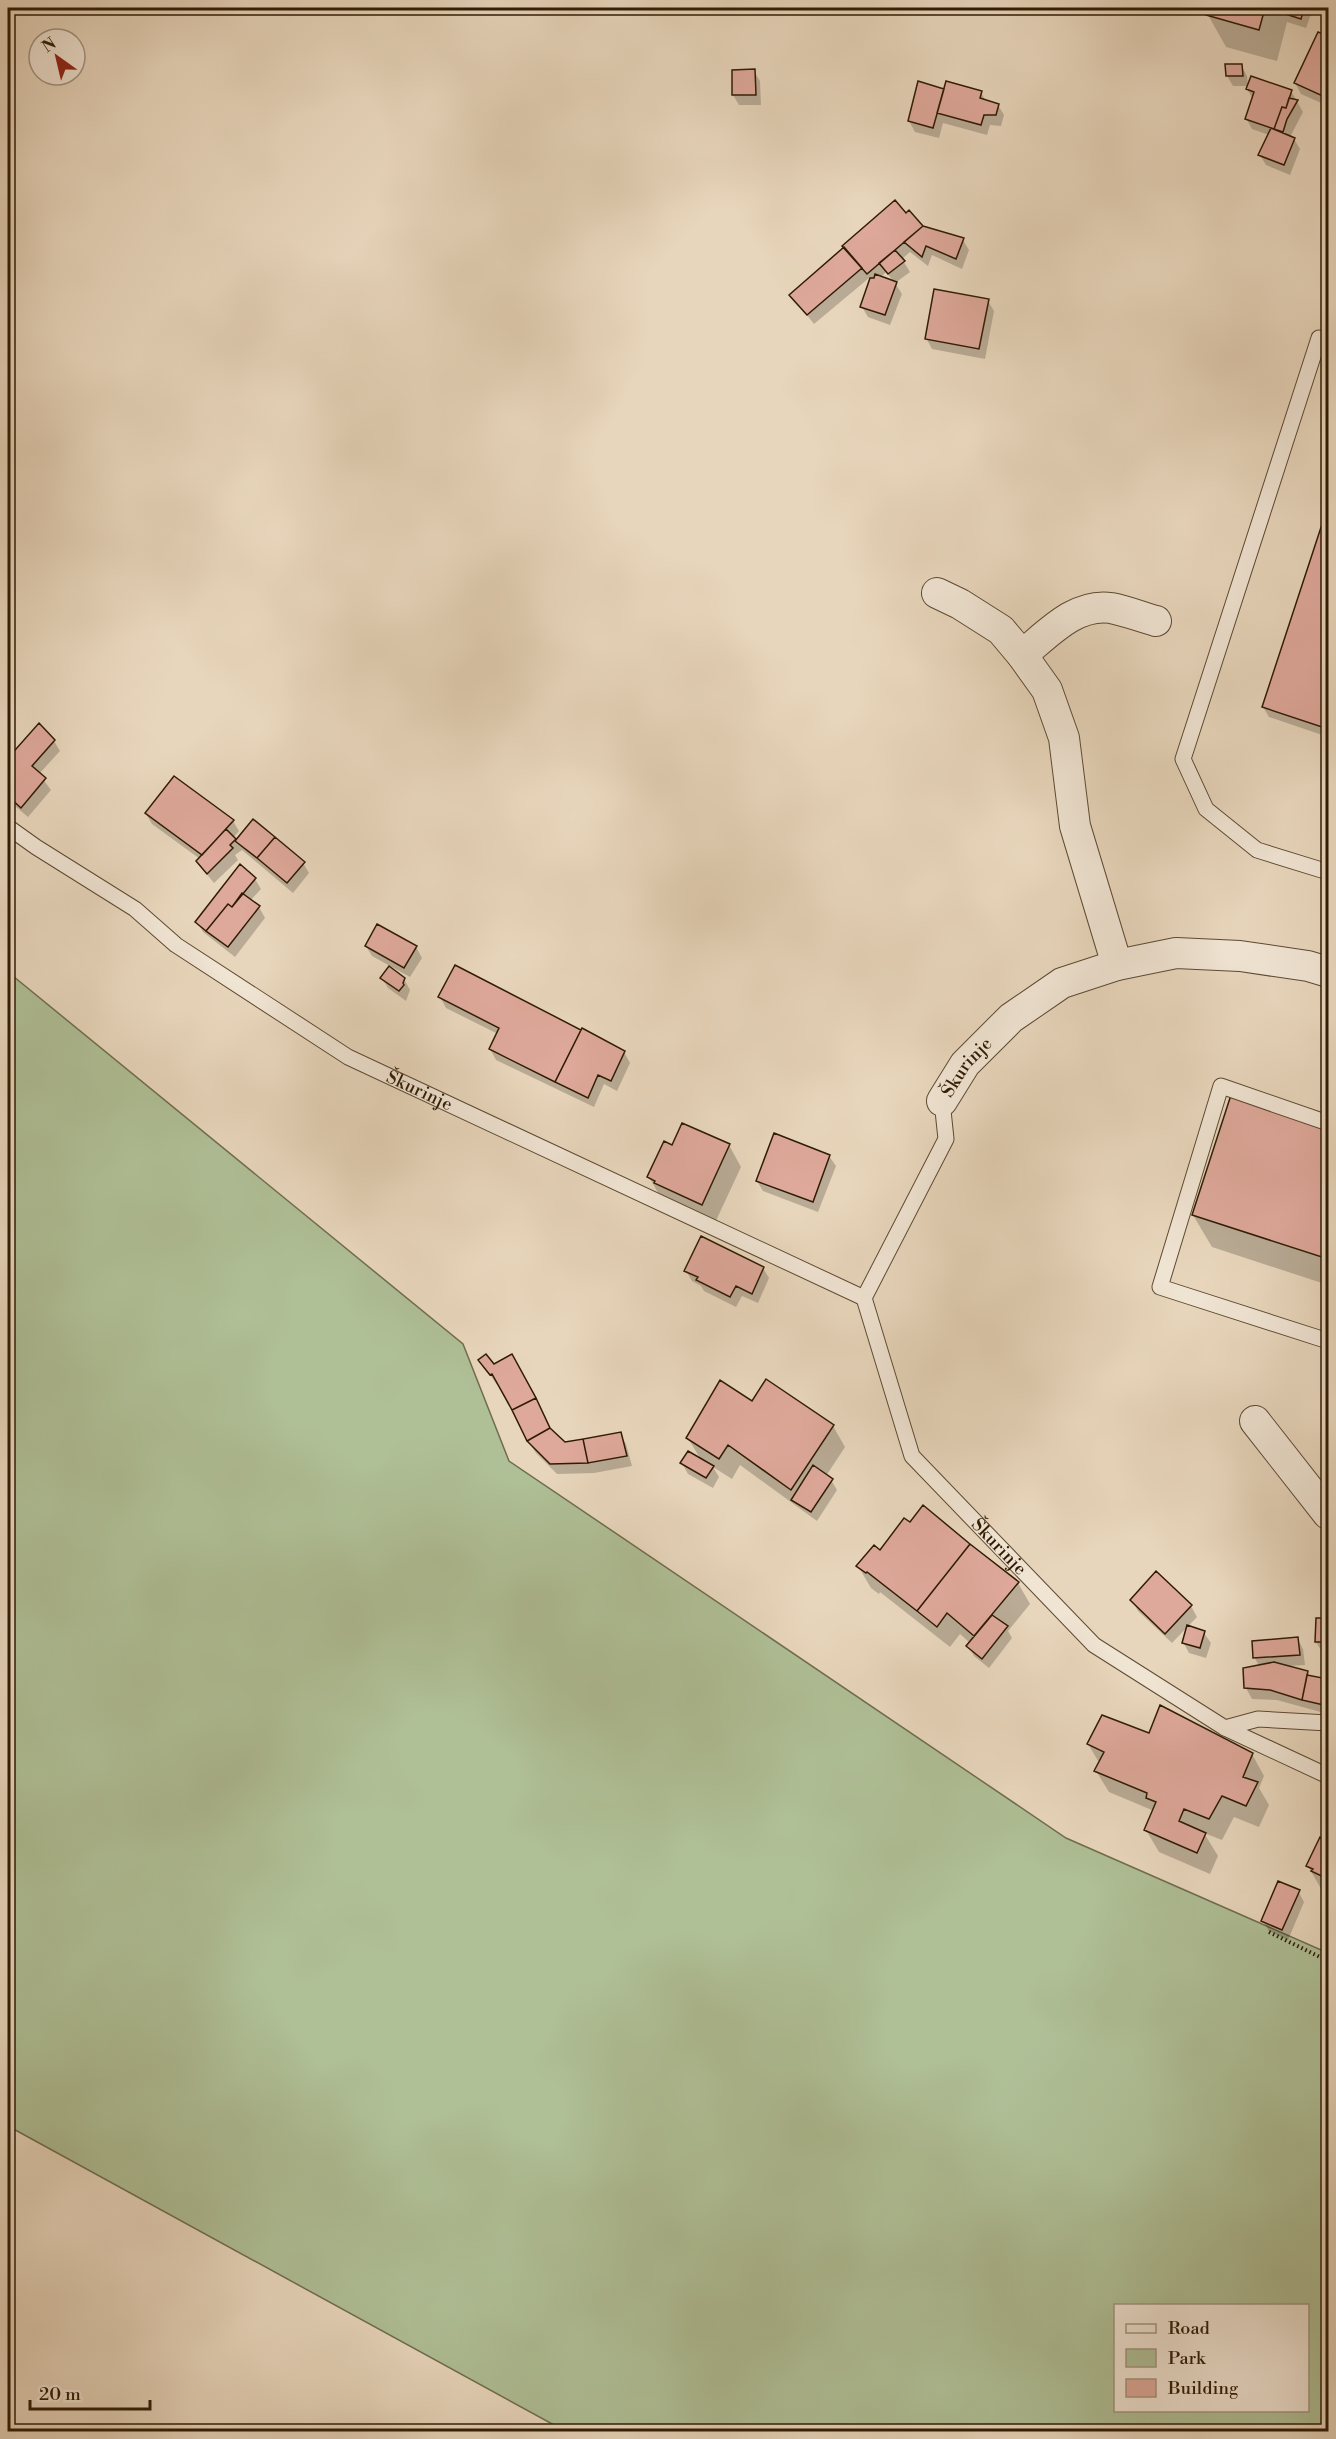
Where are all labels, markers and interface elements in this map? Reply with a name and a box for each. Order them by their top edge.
north arrow [27,27,87,87]
text: N [38,33,60,57]
street label: Škurinje [936,1032,997,1102]
street label: Škurinje [383,1066,456,1116]
street label: Škurinje [966,1514,1032,1580]
legend [1114,2304,1309,2412]
text: Road [1168,2317,1211,2340]
text: Park [1168,2347,1207,2370]
scale bar [30,2373,150,2411]
text: Building [1167,2377,1239,2400]
text: 20 m [39,2383,81,2406]

